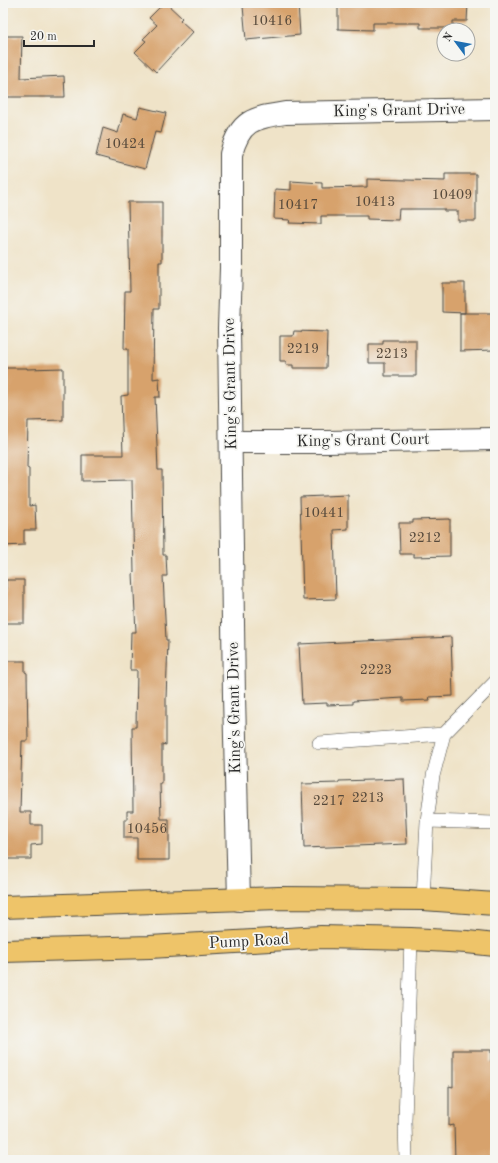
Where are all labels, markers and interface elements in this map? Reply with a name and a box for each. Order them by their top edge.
house number: 10416 [252,14,292,28]
scale bar [24,22,94,48]
north arrow [436,22,476,62]
text: 20 m [30,31,57,43]
text: N [442,31,456,44]
street label: King's Grant Drive [333,102,465,120]
house number: 10424 [105,137,145,151]
house number: 10409 [432,188,472,202]
house number: 10413 [355,195,395,209]
house number: 10417 [278,198,318,212]
street label: King's Grant Drive [222,318,240,450]
house number: 2219 [287,342,319,356]
house number: 2213 [376,347,408,361]
street label: King's Grant Court [296,432,430,450]
house number: 10441 [304,506,344,520]
house number: 2212 [409,531,441,545]
street label: King's Grant Drive [226,642,244,774]
house number: 2223 [360,663,392,677]
house number: 2213 [352,791,384,805]
house number: 2217 [313,794,345,808]
house number: 10456 [127,822,167,836]
street label: Pump Road [208,932,290,952]

